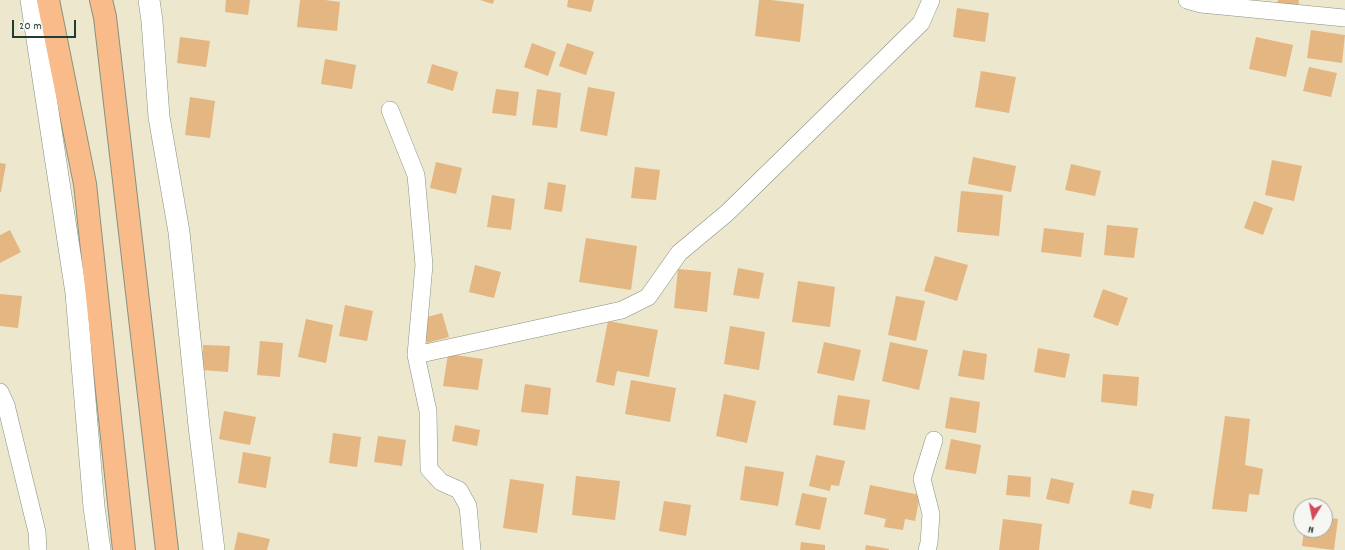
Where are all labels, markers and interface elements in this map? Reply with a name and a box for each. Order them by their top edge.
scale bar [14,12,78,38]
text: 20 m [19,18,42,35]
north arrow [1293,498,1333,538]
text: N [1307,520,1315,537]

